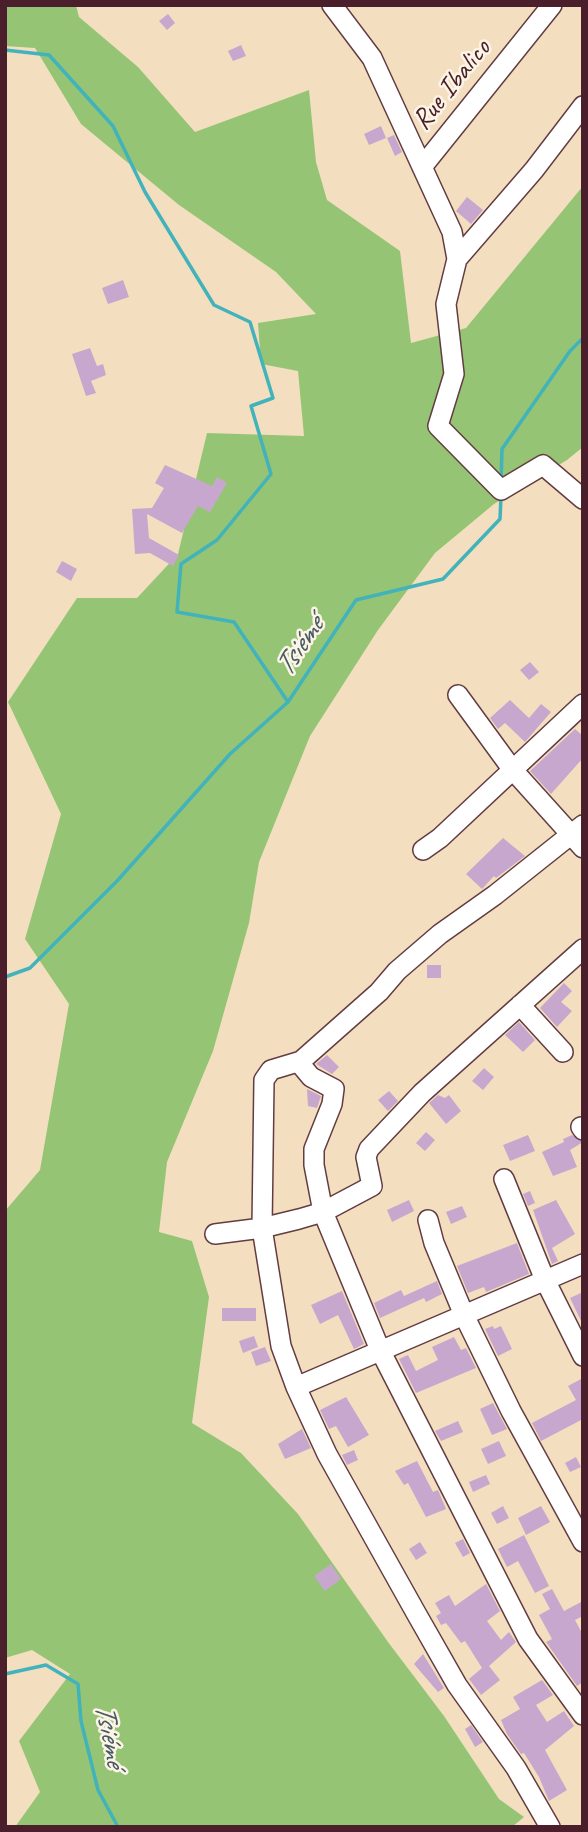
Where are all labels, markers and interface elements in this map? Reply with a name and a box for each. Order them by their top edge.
street label: Rue Ibalico [405,33,499,137]
water label: Tsiémé [267,611,333,683]
water label: Tsiémé [85,1700,133,1770]

